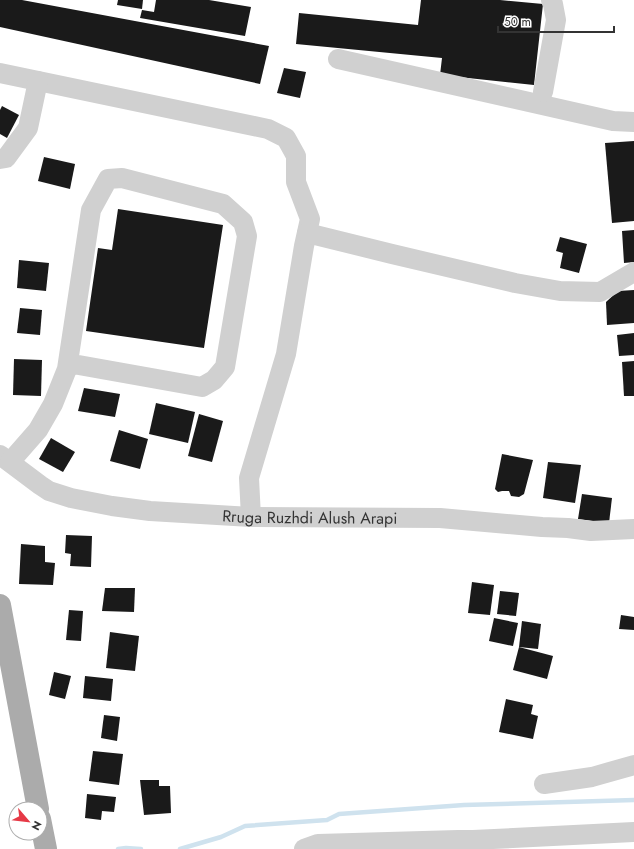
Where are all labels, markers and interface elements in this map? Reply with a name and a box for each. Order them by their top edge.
scale bar [498,8,614,34]
text: 50 m [504,13,531,31]
street label: Rruga Ruzhdi Alush Arapi [222,504,397,530]
north arrow [8,801,48,841]
text: N [28,818,46,833]

